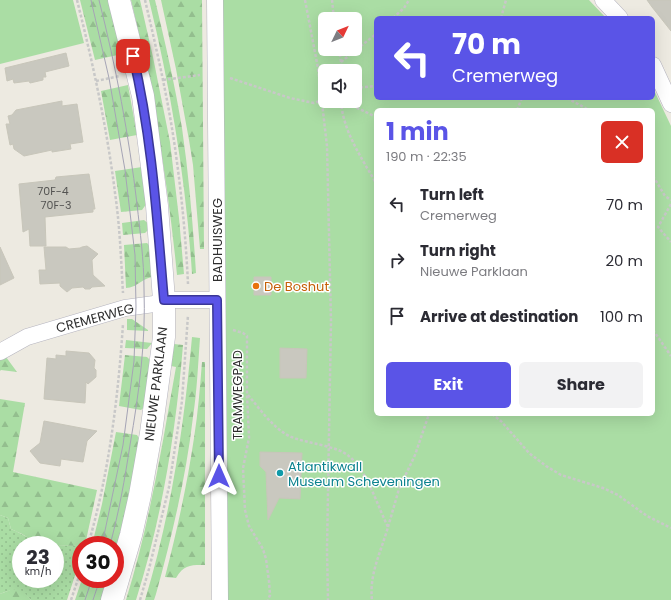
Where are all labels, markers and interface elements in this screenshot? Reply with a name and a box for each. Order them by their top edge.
north arrow [318,12,362,56]
map controls [318,12,362,108]
text: 70 m [452,25,521,64]
icon: left [386,32,438,84]
pin [116,39,150,73]
icon: arrive [122,45,144,67]
text: Cremerweg [452,63,558,88]
button: sound [318,64,362,108]
text: 1 min [386,115,449,148]
button: close [601,121,643,163]
text: 190 m · 22:35 [386,147,467,166]
house number: 70F-4 [37,183,69,199]
text: Turn left [420,184,484,205]
icon: left [386,193,408,215]
text: 70 m [606,194,643,215]
house number: 70F-3 [41,197,72,213]
street label: BADHUISWEG [208,198,227,282]
text: Cremerweg [420,206,497,225]
text: Turn right [420,240,496,261]
icon: right [386,249,408,271]
text: 20 m [605,250,643,271]
text: Nieuwe Parklaan [420,262,528,281]
place label: De Boshut [264,277,329,296]
marker: De Boshut [251,281,261,291]
street label: CREMERWEG [54,298,136,338]
icon: arrive [386,305,408,327]
text: Arrive at destination [420,306,578,327]
text: 100 m [600,306,643,327]
street label: NIEUWE PARKLAAN [140,326,172,442]
street label: TRAMWEGPAD [228,350,247,440]
button: Exit [386,362,511,408]
button: Share [519,362,643,408]
position arrow [198,455,240,497]
place label: Atlantikwall Museum Scheveningen [288,457,440,491]
marker: Atlantikwall Museum Scheveningen [275,468,285,478]
speed limit sign: 30 [72,536,124,588]
text: 23 [26,543,50,571]
text: km/h [25,564,51,579]

